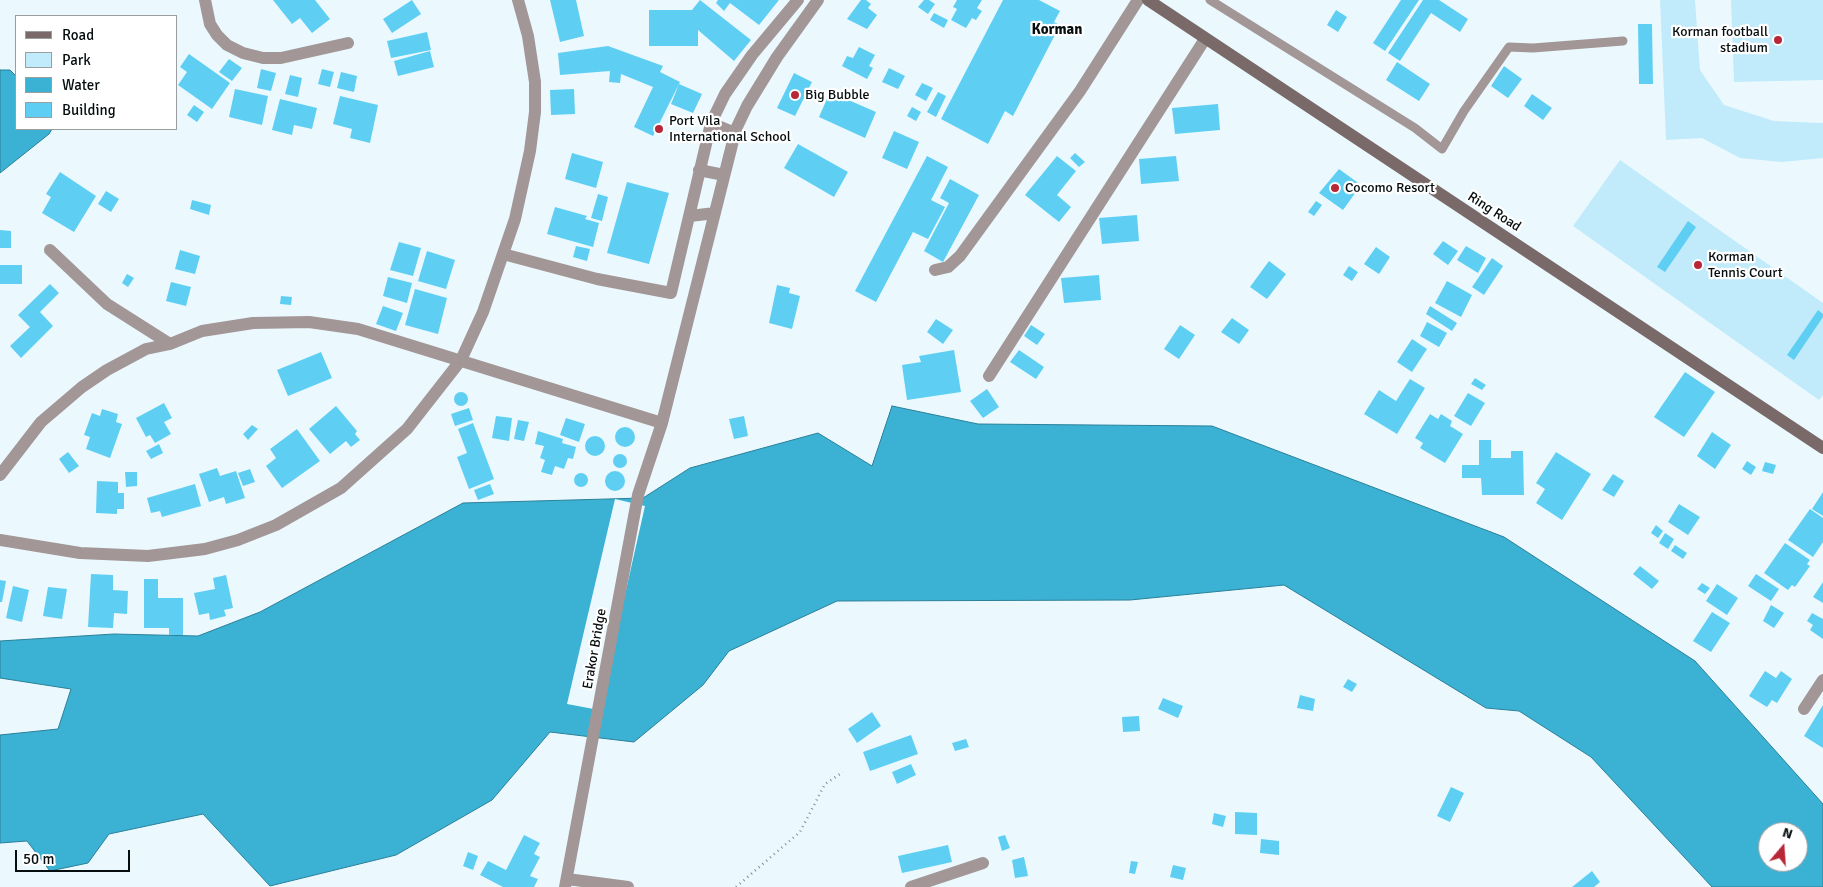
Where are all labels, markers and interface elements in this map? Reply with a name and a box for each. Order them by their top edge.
legend [15,15,178,130]
district label: Korman [1032,21,1082,39]
place label: Korman football stadium [1672,24,1768,56]
text: Road [62,26,94,44]
marker: Korman football stadium [1772,34,1784,46]
text: Park [62,51,91,69]
text: Water [62,76,100,94]
place label: Big Bubble [805,87,870,103]
marker: Big Bubble [789,89,801,101]
text: Building [62,101,116,119]
place label: Port Vila International School [669,113,791,146]
marker: Port Vila International School [653,123,665,135]
place label: Cocomo Resort [1345,180,1435,196]
marker: Cocomo Resort [1329,182,1341,194]
street label: Ring Road [1464,189,1524,235]
place label: Korman Tennis Court [1708,249,1783,282]
marker: Korman Tennis Court [1692,259,1704,271]
street label: Erakor Bridge [580,607,610,691]
north arrow [1758,822,1808,872]
text: N [1780,824,1795,843]
scale bar [18,840,132,872]
text: 50 m [23,850,54,868]

